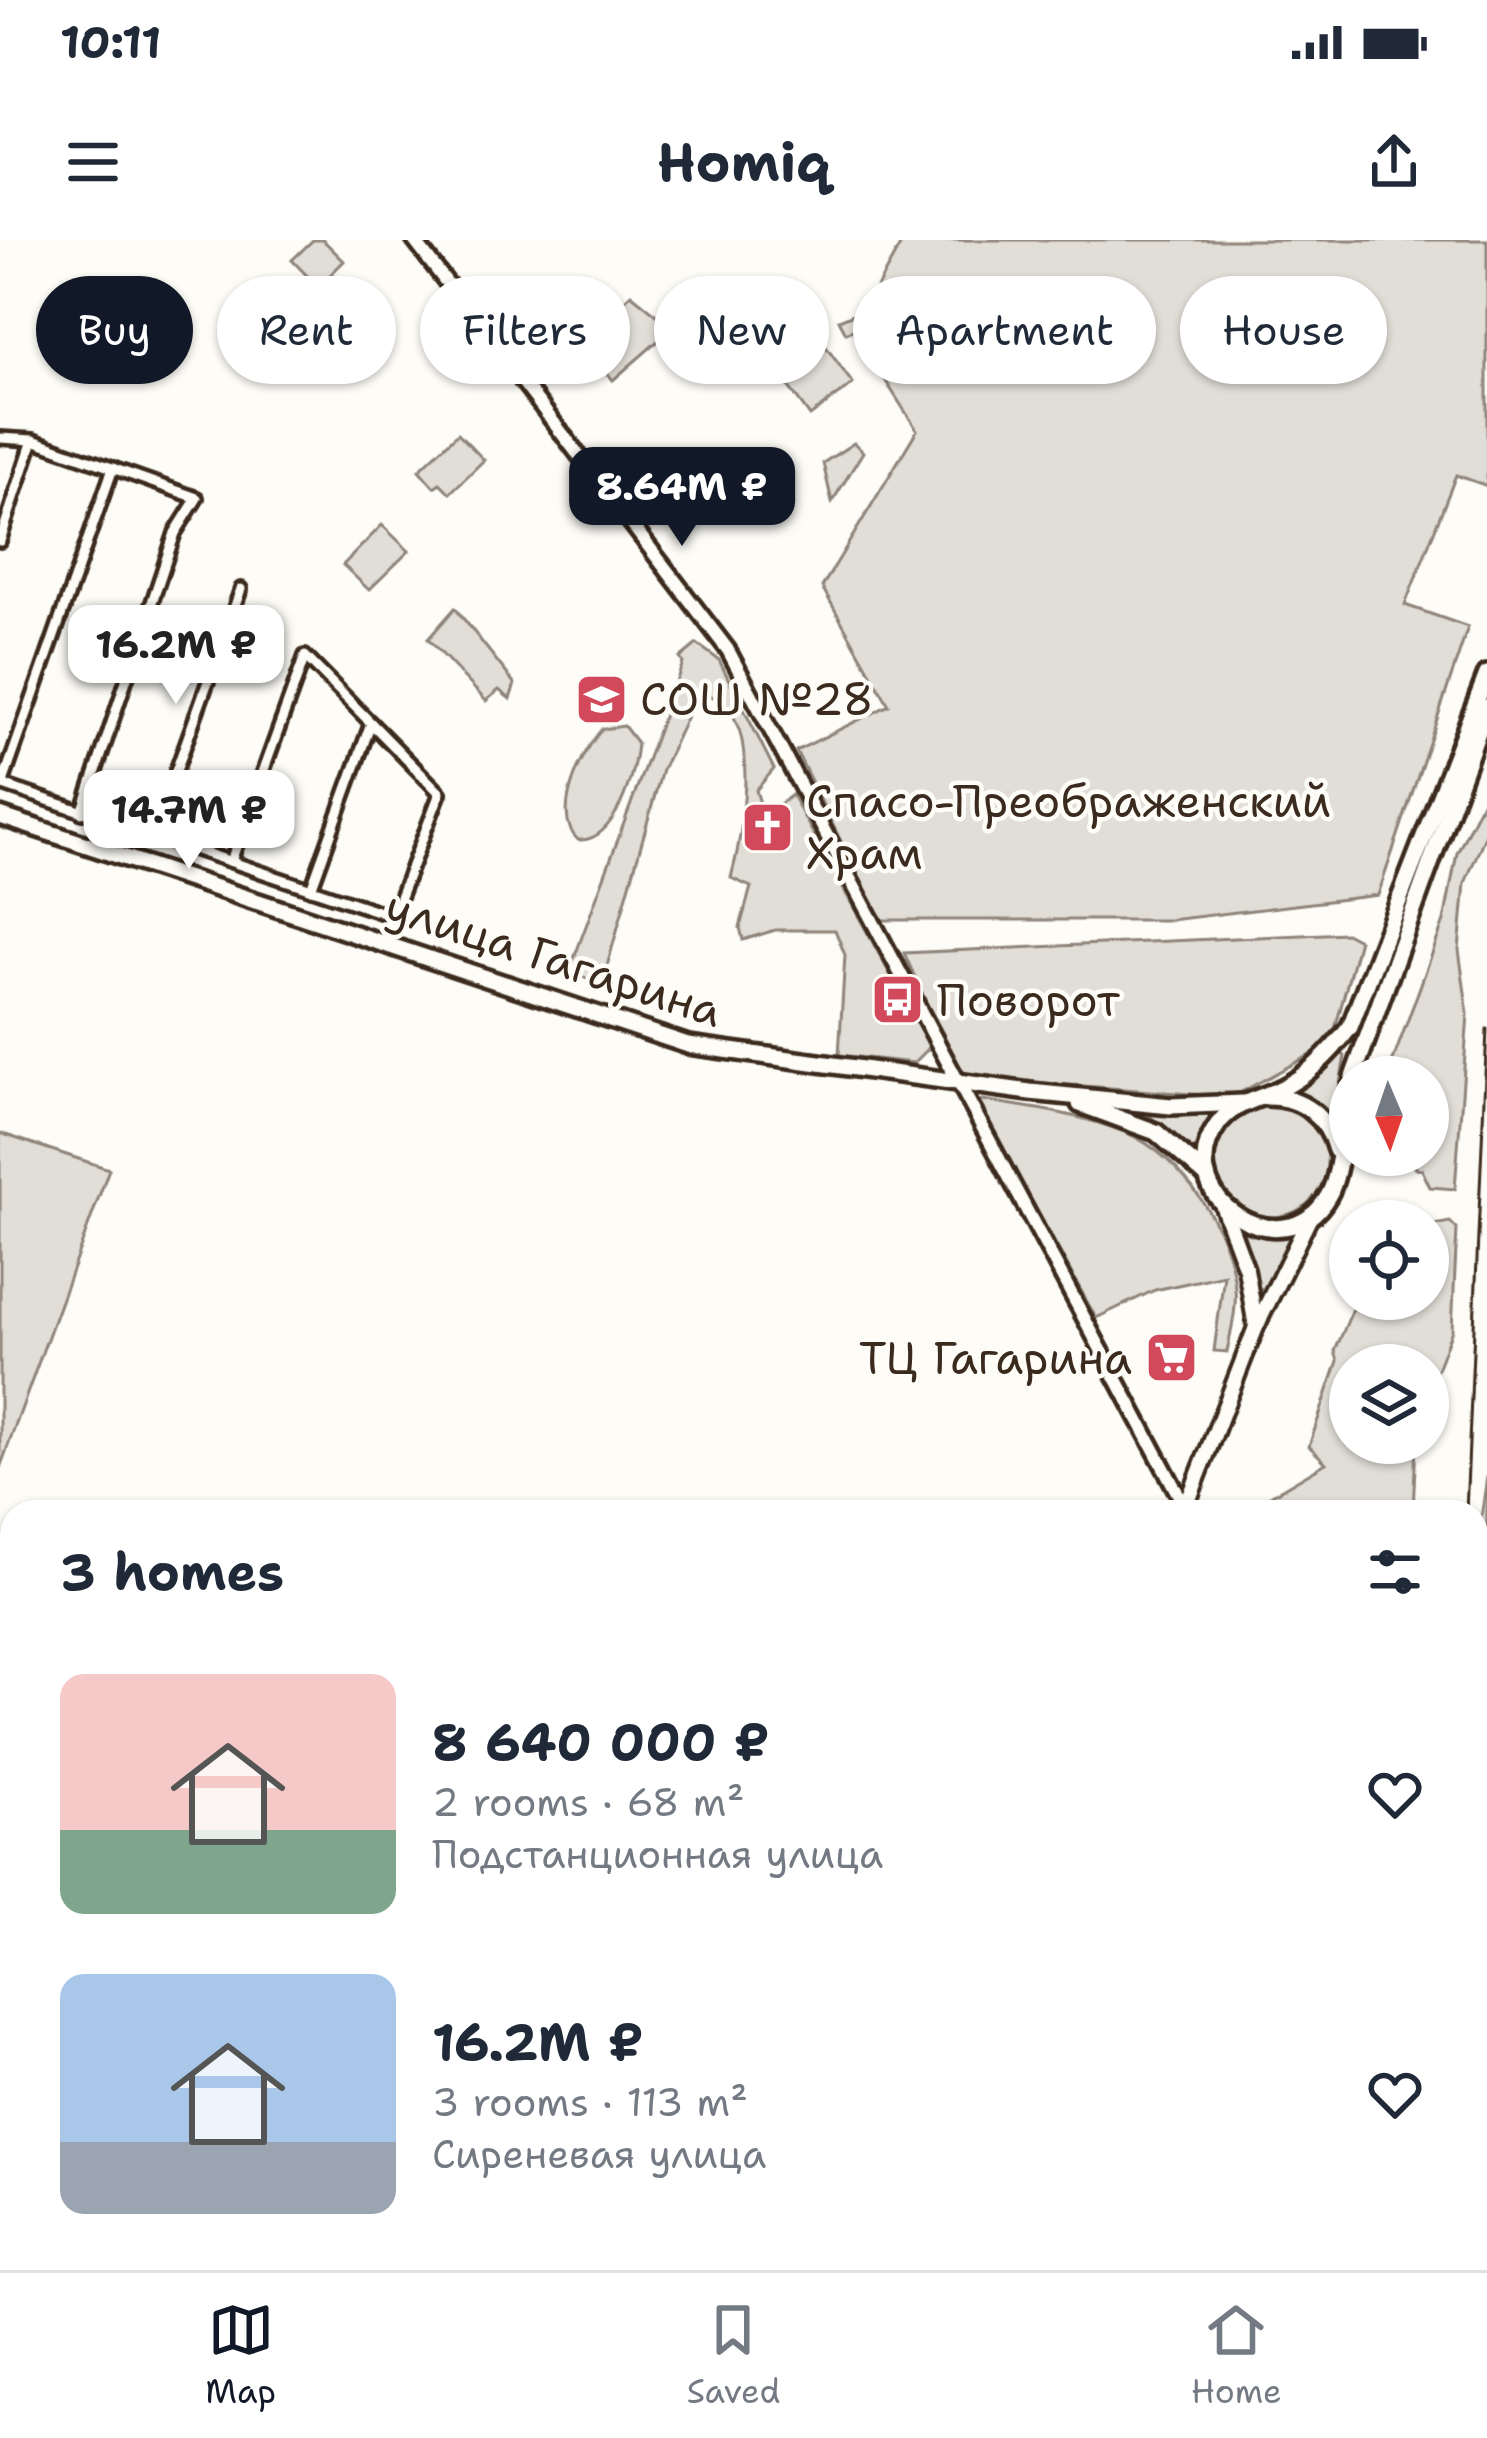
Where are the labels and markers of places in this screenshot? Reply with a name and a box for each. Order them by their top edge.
pin: 8.64M ₽ [571,447,793,549]
pin: 16.2M ₽ [65,605,287,707]
place label: СОШ №28 [640,669,874,729]
school or university icon: СОШ №28 [573,671,629,727]
pin: 14.7M ₽ [78,770,300,872]
place label: Спасо-Преображенский Храм [806,771,1331,883]
church icon: Спасо-Преображенский Храм [739,799,795,855]
place label: Поворот [937,970,1121,1030]
bus stop icon: Поворот [870,972,926,1028]
place label: ТЦ Гагарина [859,1328,1132,1388]
supermarket icon: ТЦ Гагарина [1143,1330,1199,1386]

